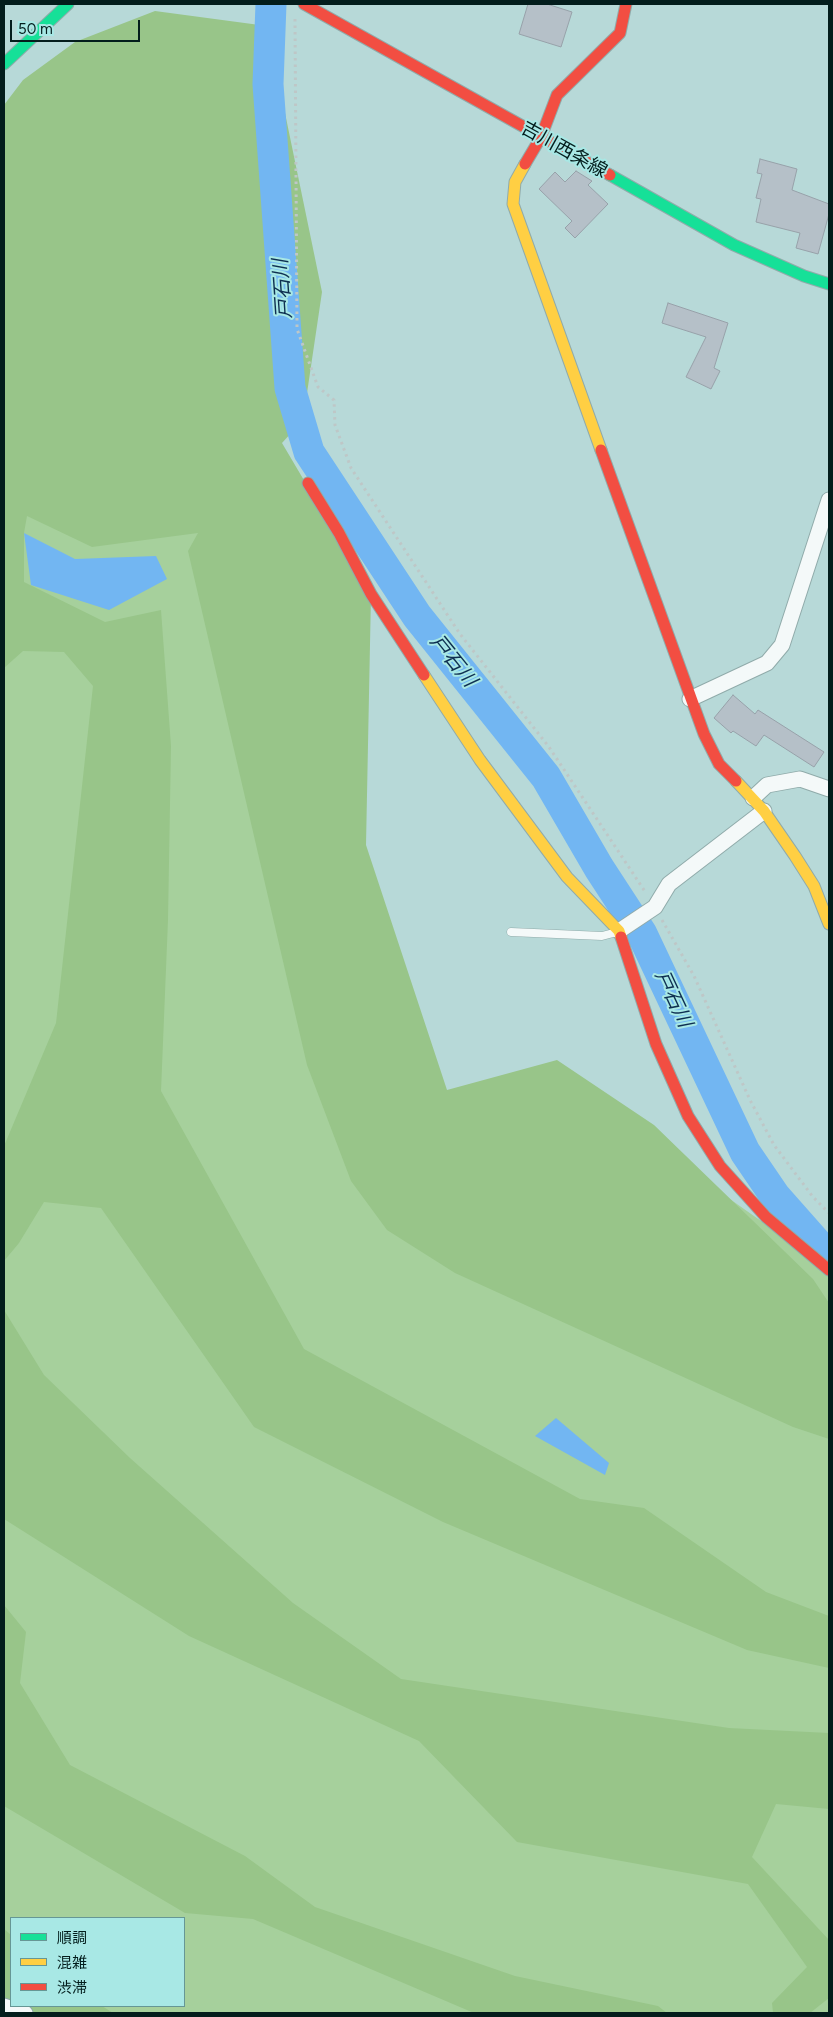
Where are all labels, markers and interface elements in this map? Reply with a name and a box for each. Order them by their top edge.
scale bar [12,10,142,42]
text: 50 m [18,20,53,38]
street label: 吉川西条線 [517,117,611,183]
water label: 戸石川 [269,258,297,320]
water label: 戸石川 [425,630,481,692]
water label: 戸石川 [649,967,697,1031]
legend [10,1917,185,2007]
text: 順調 [57,1929,87,1947]
text: 混雑 [57,1954,87,1972]
text: 渋滞 [57,1979,87,1997]

